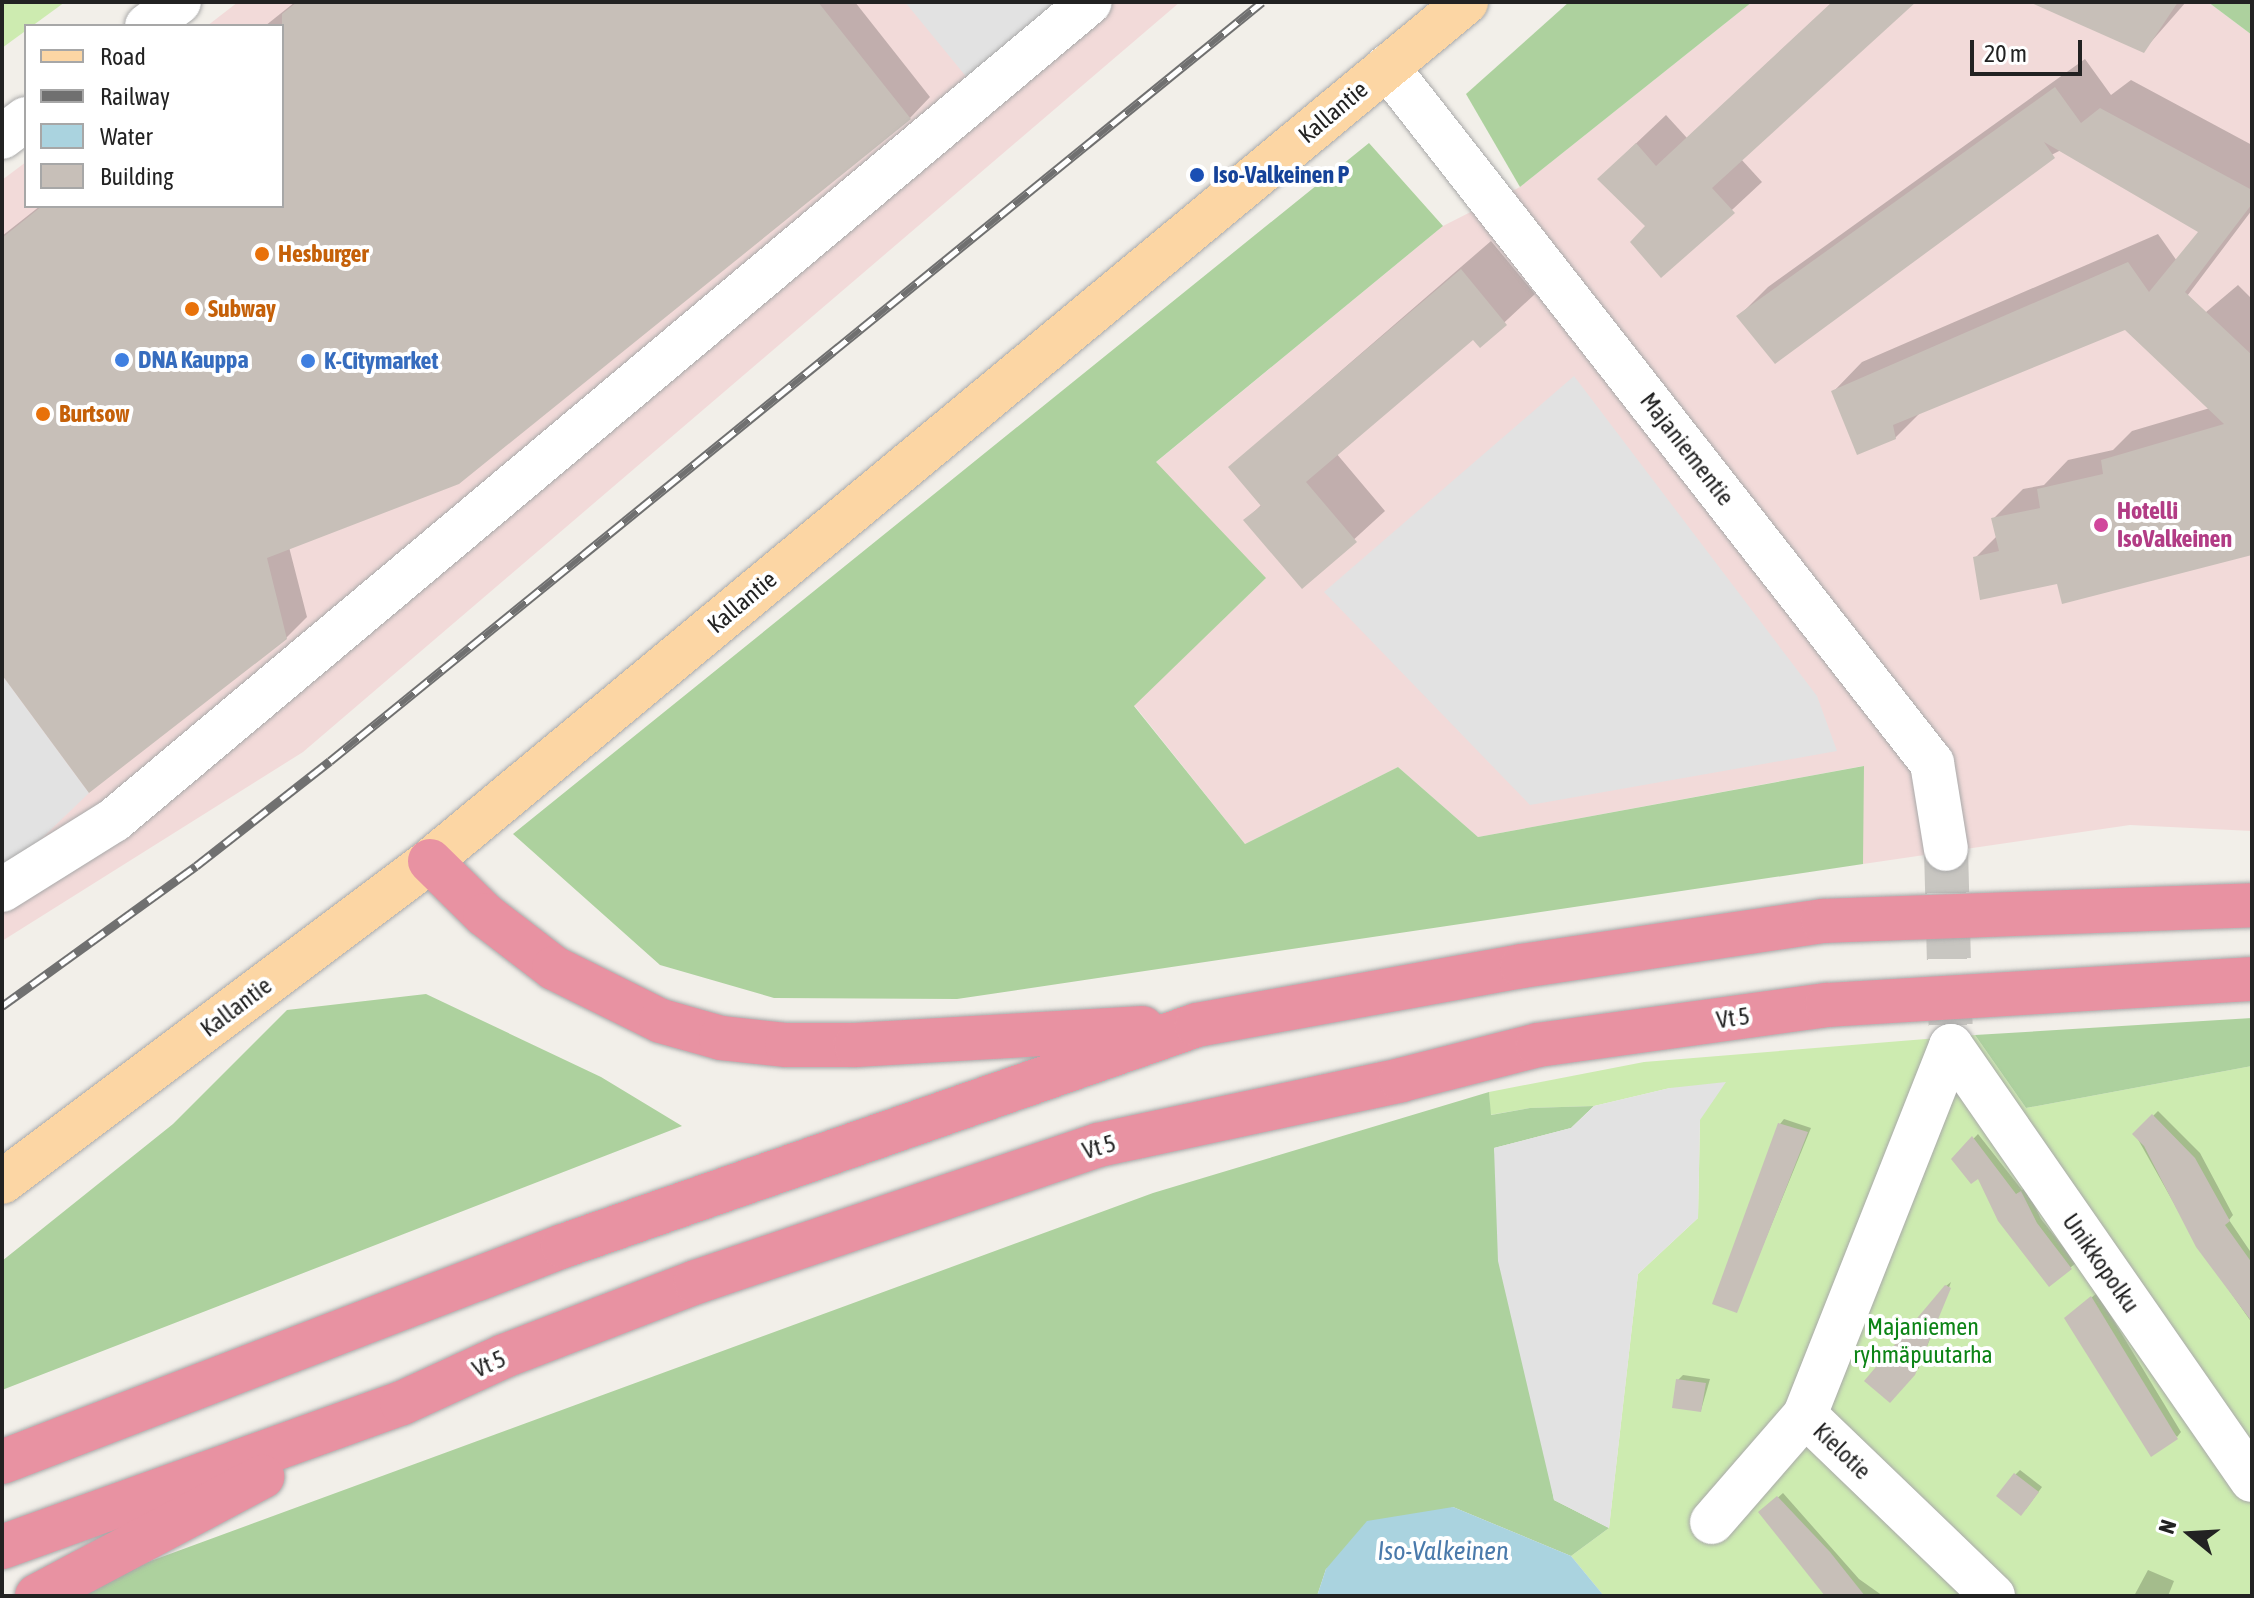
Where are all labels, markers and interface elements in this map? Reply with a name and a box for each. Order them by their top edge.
legend [24,24,284,208]
scale bar [1974,24,2086,74]
text: 20 m [1984,40,2027,67]
text: Road [100,43,146,70]
street label: Kallantie [1293,75,1373,149]
text: Railway [100,83,170,110]
text: Water [100,123,153,150]
place label: Iso-Valkeinen P [1213,161,1349,189]
text: Building [100,163,173,190]
marker: Iso-Valkeinen P [1188,166,1206,184]
place label: Hesburger [278,240,368,268]
marker: Hesburger [253,245,271,263]
place label: Subway [208,295,276,323]
marker: Subway [183,300,201,318]
place label: DNA Kauppa [138,346,249,374]
place label: K-Citymarket [324,347,438,375]
marker: DNA Kauppa [113,351,131,369]
marker: K-Citymarket [299,352,317,370]
street label: Majaniementie [1634,387,1740,511]
place label: Burtsow [59,400,130,428]
marker: Burtsow [34,405,52,423]
place label: Hotelli IsoValkeinen [2117,497,2232,553]
marker: Hotelli IsoValkeinen [2092,516,2110,534]
street label: Kallantie [702,565,782,639]
street label: Kallantie [195,971,277,1043]
street label: Vt 5 [1715,1001,1751,1035]
street label: Vt 5 [1079,1129,1119,1165]
street label: Unikkopolku [2056,1208,2146,1318]
park label: Majaniemen ryhmäpuutarha [1853,1313,1993,1369]
street label: Vt 5 [468,1344,510,1384]
street label: Kielotie [1807,1417,1877,1485]
north arrow [2150,1494,2230,1574]
text: N [2153,1516,2182,1537]
water label: Iso-Valkeinen [1377,1536,1509,1568]

